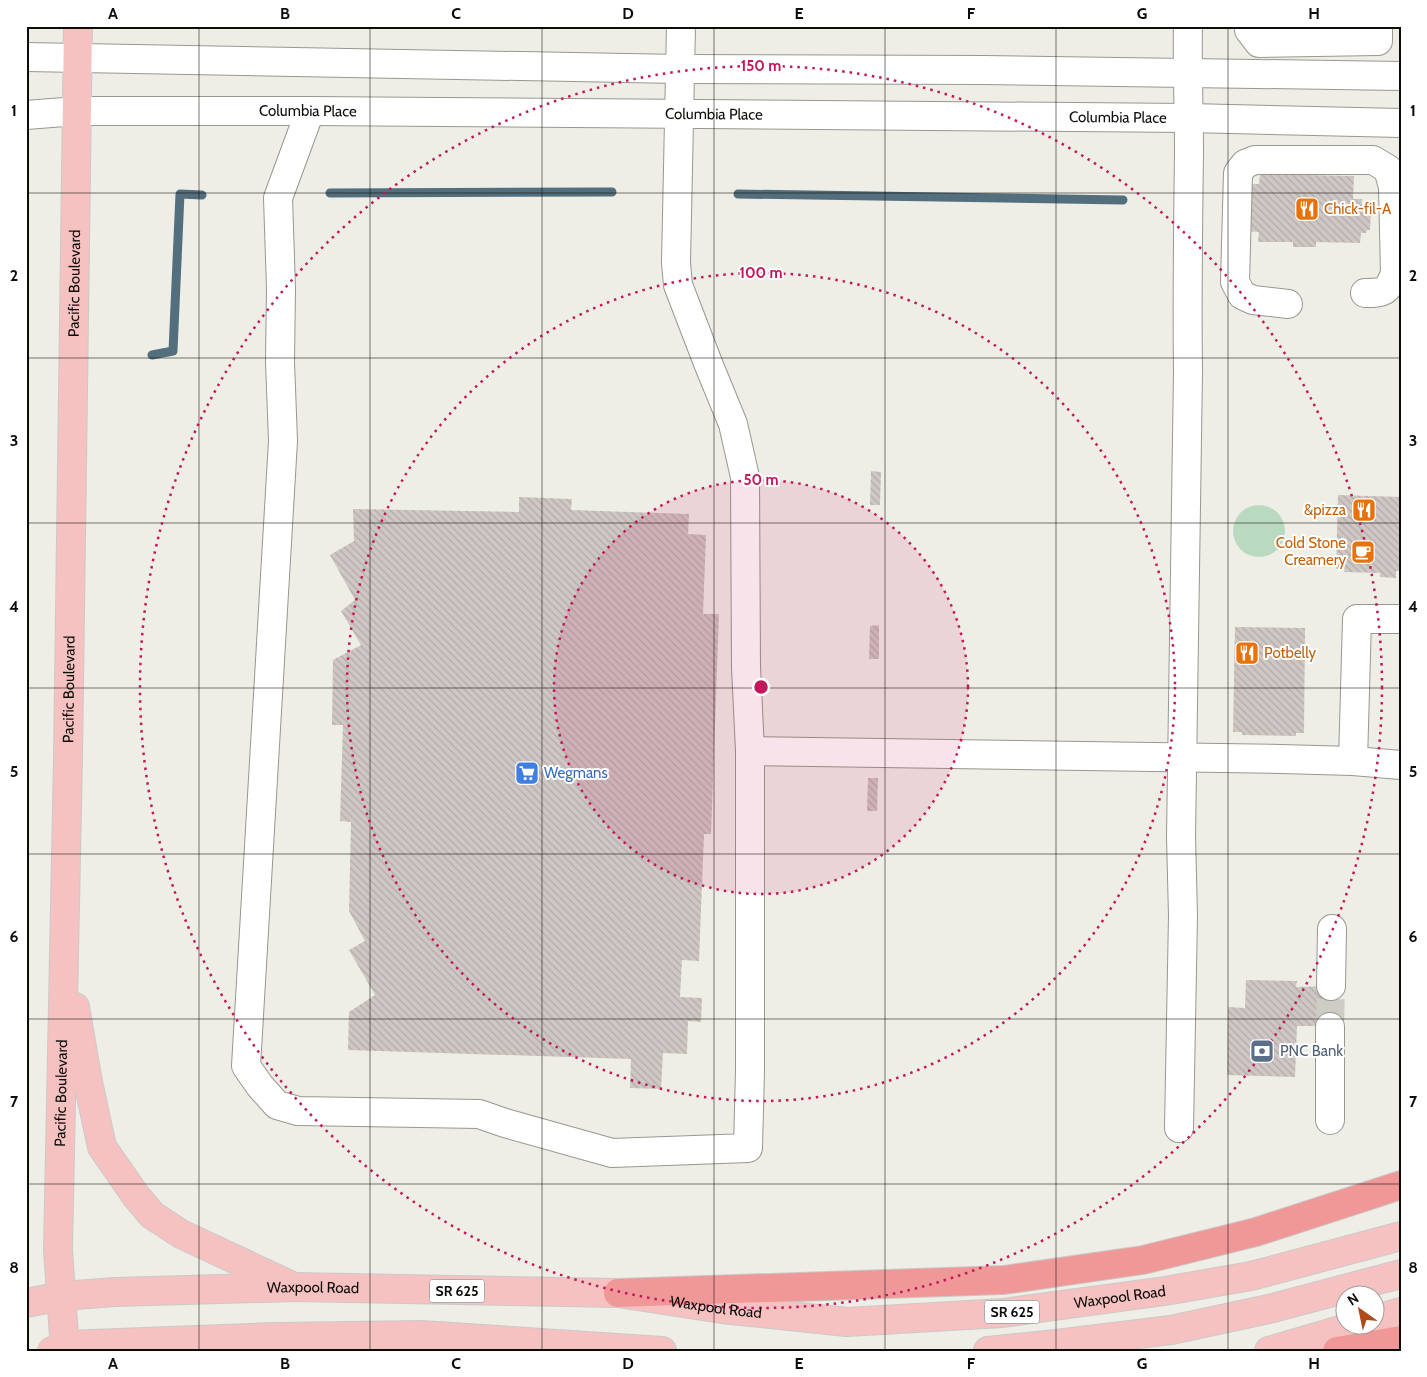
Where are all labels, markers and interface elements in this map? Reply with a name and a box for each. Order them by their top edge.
text: A [108,4,118,23]
text: B [280,4,290,23]
text: C [451,4,461,23]
text: D [622,4,634,23]
text: E [794,4,804,23]
text: F [967,4,976,23]
text: G [1137,4,1147,23]
text: H [1308,4,1320,23]
text: 150 m [741,57,781,75]
text: 1 [11,101,17,120]
text: 1 [1410,101,1416,120]
street label: Columbia Place [259,102,357,120]
street label: Columbia Place [665,105,763,124]
street label: Columbia Place [1069,108,1167,127]
restaurant icon: Chick-fil-A [1294,196,1320,222]
place label: Chick-fil-A [1324,200,1392,218]
street label: Pacific Boulevard [65,230,84,337]
text: 100 m [739,264,783,282]
text: 2 [10,266,18,285]
text: 2 [1409,266,1417,285]
text: 3 [10,431,18,450]
text: 3 [1409,431,1417,450]
text: 50 m [743,471,779,489]
restaurant icon: &pizza [1351,497,1377,523]
place label: &pizza [1304,501,1347,519]
place label: Cold Stone Creamery [1276,534,1346,569]
cafe icon: Cold Stone Creamery [1350,539,1376,565]
text: 4 [9,597,19,616]
text: 4 [1408,597,1418,616]
street label: Pacific Boulevard [59,635,79,743]
restaurant icon: Potbelly [1234,640,1260,666]
place label: Potbelly [1264,644,1317,662]
centre of rings [752,678,770,696]
supermarket icon: Wegmans [514,760,540,786]
text: 5 [10,762,18,781]
text: 5 [1409,762,1417,781]
place label: Wegmans [544,764,608,782]
text: 6 [10,927,19,946]
text: 6 [1409,927,1418,946]
bank icon: PNC Bank [1249,1038,1275,1064]
street label: Pacific Boulevard [51,1039,71,1147]
place label: PNC Bank [1280,1042,1343,1060]
text: 7 [10,1092,19,1111]
text: 7 [1409,1092,1418,1111]
text: 8 [9,1258,19,1277]
text: 8 [1408,1258,1418,1277]
street label: Waxpool Road [267,1278,359,1297]
road number: SR 625 [430,1280,484,1302]
street label: Waxpool Road [1073,1282,1167,1312]
north arrow [1334,1284,1384,1334]
text: N [1344,1289,1362,1309]
street label: Waxpool Road [669,1292,763,1322]
road number: SR 625 [984,1300,1040,1324]
text: A [108,1354,118,1373]
text: B [280,1354,290,1373]
text: C [451,1354,461,1373]
text: D [622,1354,634,1373]
text: E [794,1354,804,1373]
text: F [967,1354,976,1373]
text: G [1137,1354,1147,1373]
text: H [1308,1354,1320,1373]

